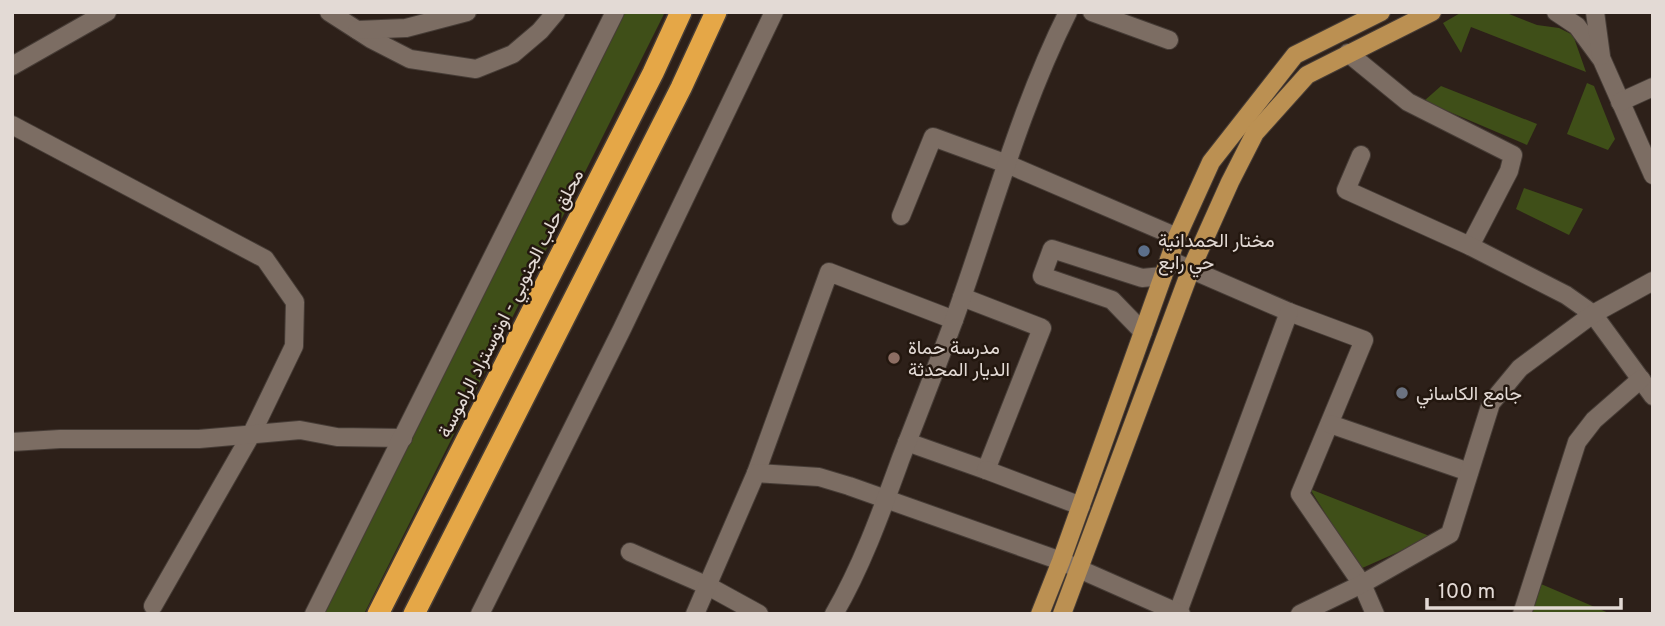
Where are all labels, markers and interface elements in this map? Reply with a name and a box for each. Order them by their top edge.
street label: محلق حلب الجنوبي - اوتوستراد الراموسة [433,166,592,443]
place label: مختار الحمدانية حي رابع [1158,230,1275,278]
marker: مختار الحمدانية حي رابع [1136,243,1152,259]
place label: مدرسة حماة الديار المحدثة [908,337,1010,383]
marker: مدرسة حماة الديار المحدثة [886,350,902,366]
place label: جامع الكاساني [1416,383,1522,409]
marker: جامع الكاساني [1394,385,1410,401]
scale bar [1427,566,1621,610]
text: 100 m [1438,579,1495,606]

